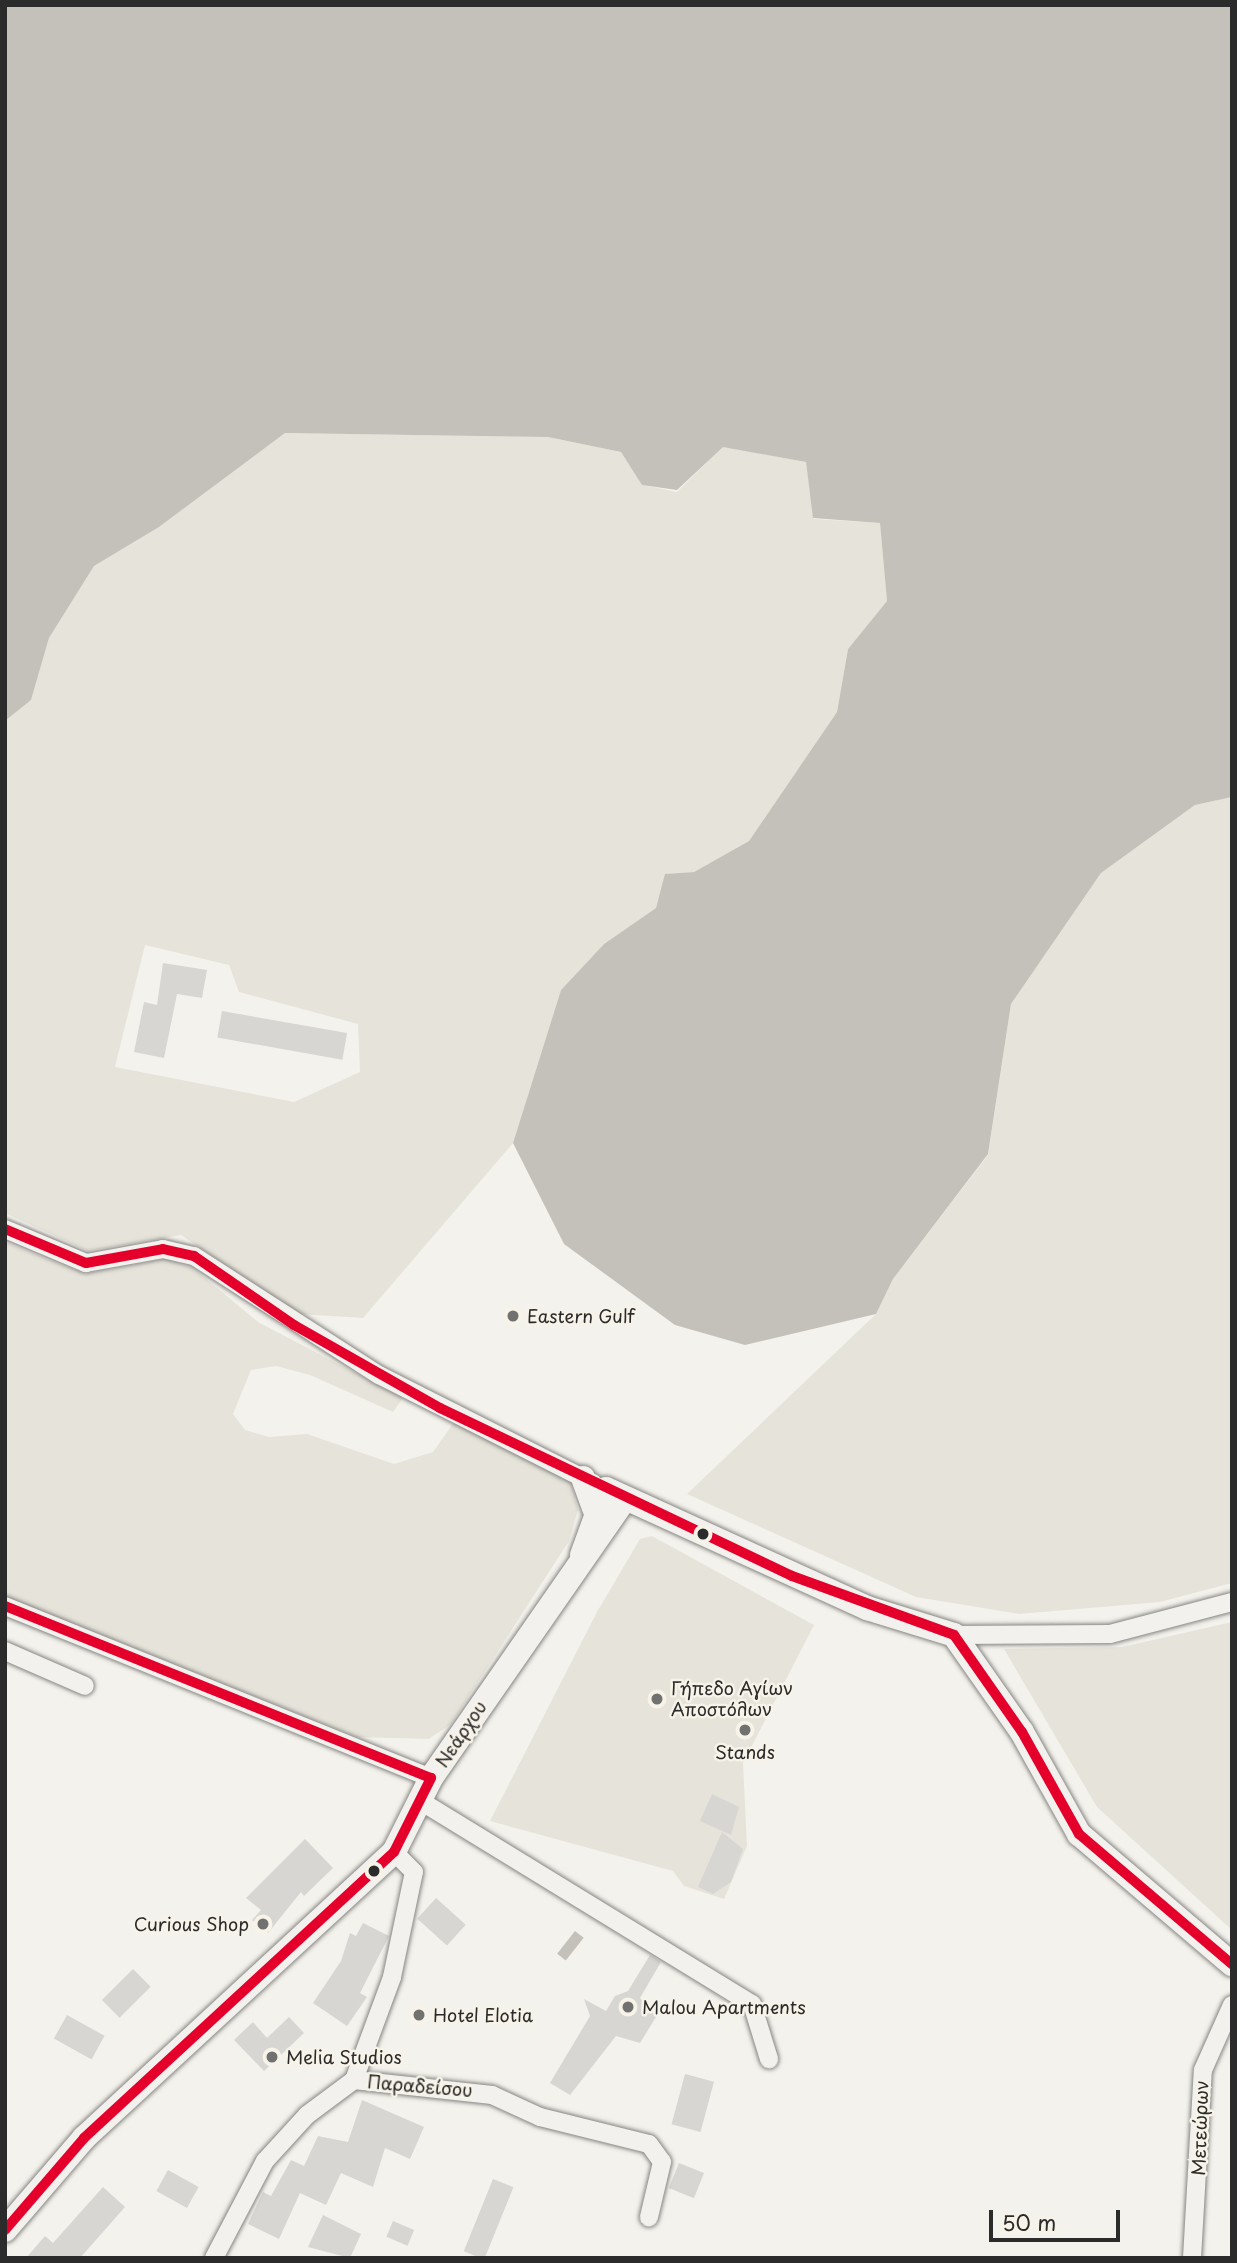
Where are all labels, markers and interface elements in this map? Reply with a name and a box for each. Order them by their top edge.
place label: Eastern Gulf [527,1305,637,1327]
marker: Eastern Gulf [505,1308,521,1324]
unlabelled marker [696,1527,710,1541]
place label: Γήπεδο Αγίων Αποστόλων [671,1678,794,1720]
marker: Γήπεδο Αγίων Αποστόλων [649,1691,665,1707]
street label: Νεάρχου [431,1697,491,1771]
marker: Stands [737,1722,753,1738]
place label: Stands [715,1741,775,1763]
unlabelled marker [367,1864,381,1878]
place label: Curious Shop [133,1913,249,1935]
marker: Curious Shop [255,1916,271,1932]
place label: Malou Apartments [642,1996,806,2018]
marker: Malou Apartments [620,1999,636,2015]
place label: Hotel Elotia [433,2004,534,2026]
marker: Hotel Elotia [411,2007,427,2023]
place label: Melia Studios [286,2046,402,2068]
marker: Melia Studios [264,2049,280,2065]
street label: Παραδείσου [366,2071,474,2101]
street label: Μετεώρων [1188,2080,1212,2176]
scale bar [992,2196,1123,2240]
text: 50 m [1002,2206,1056,2238]

